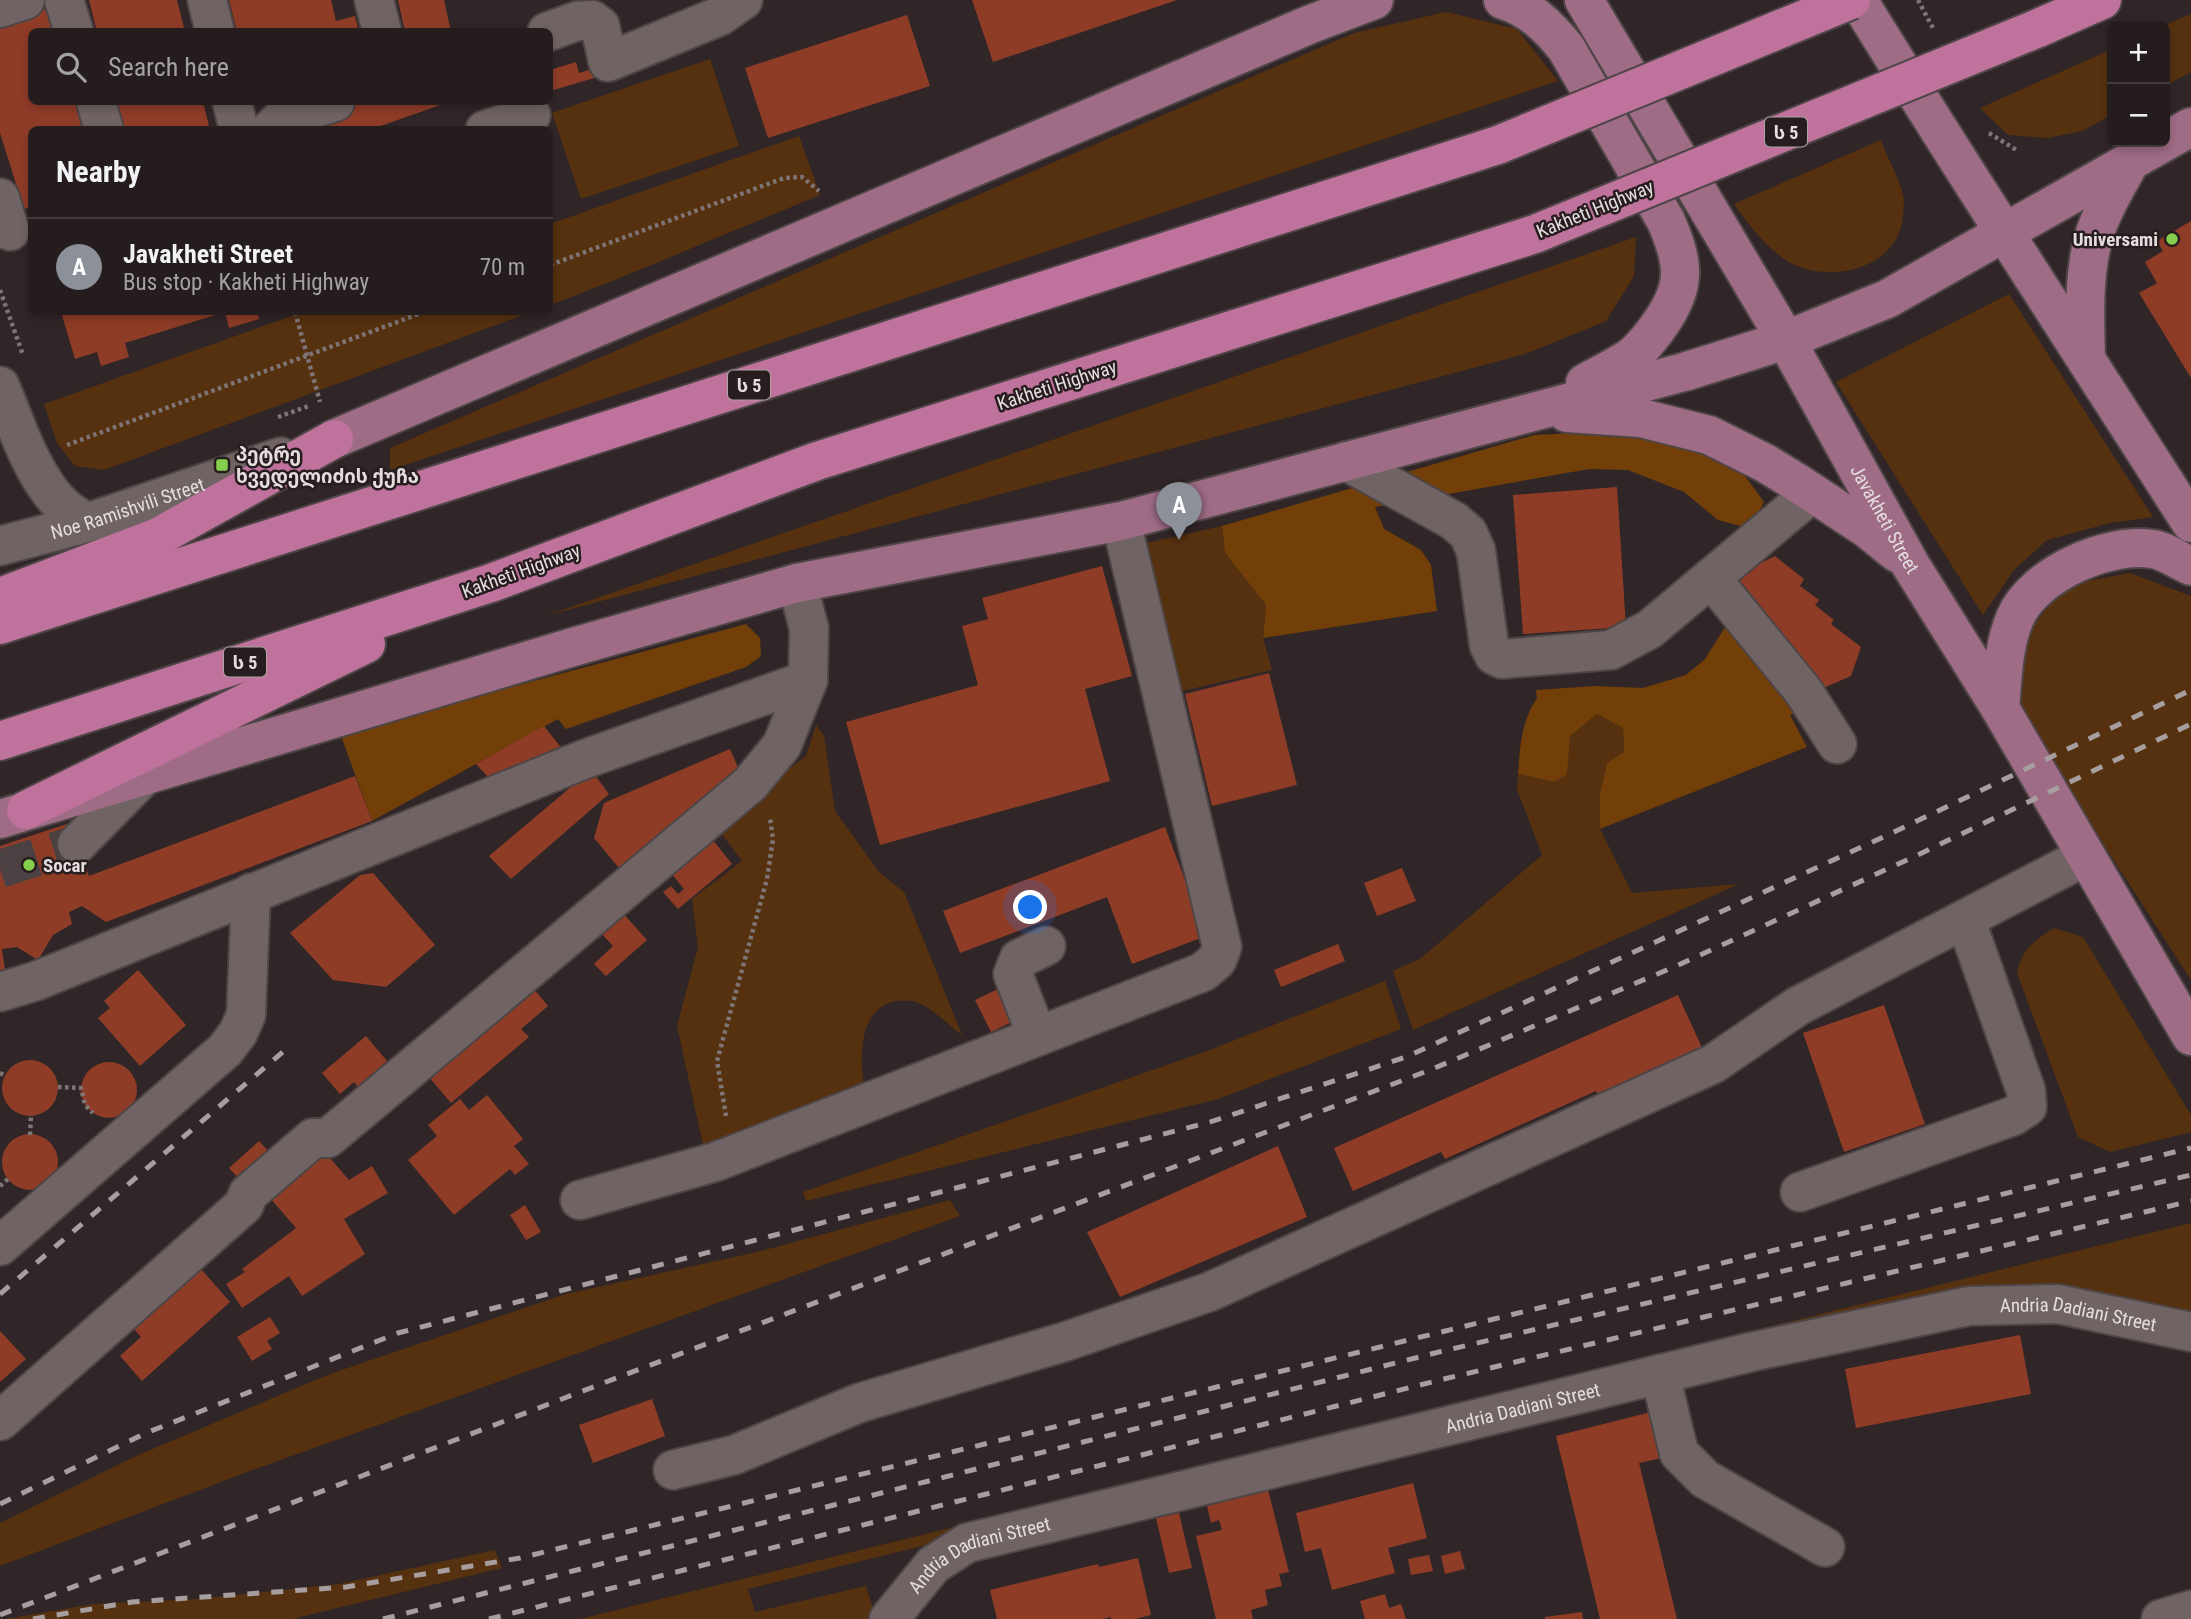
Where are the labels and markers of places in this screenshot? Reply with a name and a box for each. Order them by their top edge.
place label: Universami [2073,228,2158,251]
marker: Universami [2164,231,2180,247]
place label: პეტრე ხვედელიძის ქუჩა [236,443,419,489]
marker: პეტრე ხვედელიძის ქუჩა [214,457,230,473]
pin: A [1156,482,1202,540]
place label: Socar [43,854,87,877]
marker: Socar [21,857,37,873]

